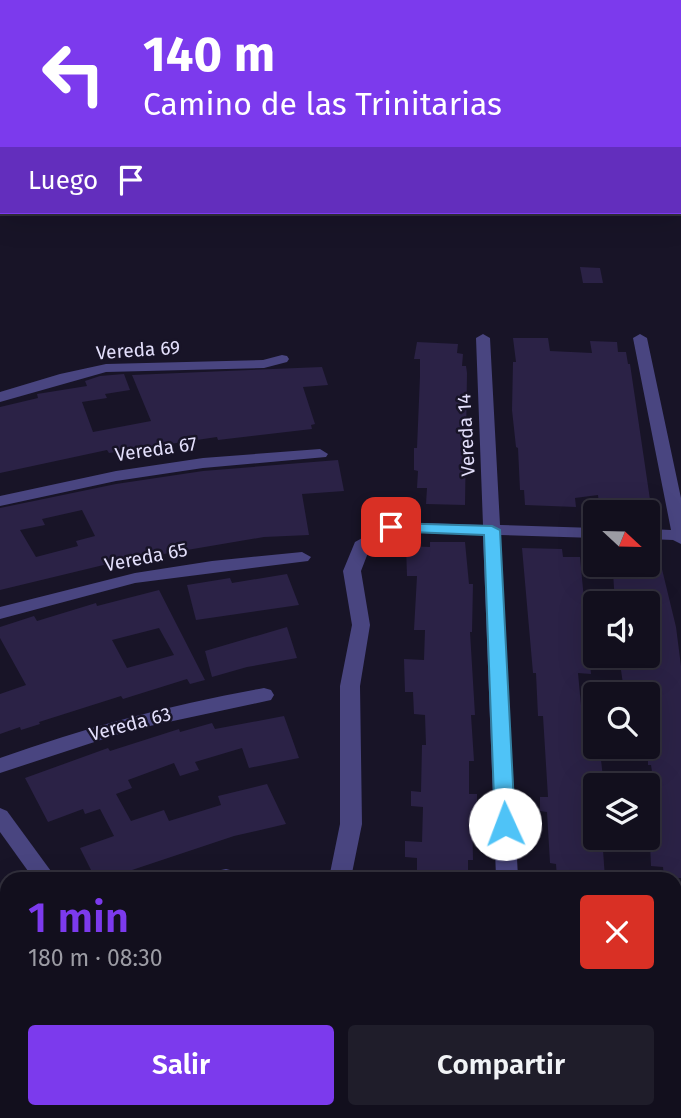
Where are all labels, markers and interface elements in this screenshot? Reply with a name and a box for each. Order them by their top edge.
text: 140 m [143,25,275,84]
icon: left [28,28,119,119]
text: Camino de las Trinitarias [143,85,502,123]
icon: arrive [112,161,150,199]
text: Luego [28,165,98,196]
street label: Vereda 69 [95,336,181,364]
street label: Vereda 14 [452,393,480,477]
street label: Vereda 67 [114,432,198,466]
pin [361,497,421,557]
north arrow [583,500,660,578]
map controls [583,500,660,850]
icon: arrive [372,508,410,546]
street label: Vereda 65 [103,538,189,576]
button: sound [583,591,660,668]
button: search [583,682,660,759]
street label: Vereda 63 [87,702,173,746]
button: layers [583,773,660,850]
position arrow [468,787,542,861]
text: 1 min [28,893,129,943]
button: close [580,895,654,969]
text: 180 m · 08:30 [28,944,163,972]
button: Salir [28,1025,334,1105]
button: Compartir [348,1025,654,1105]

